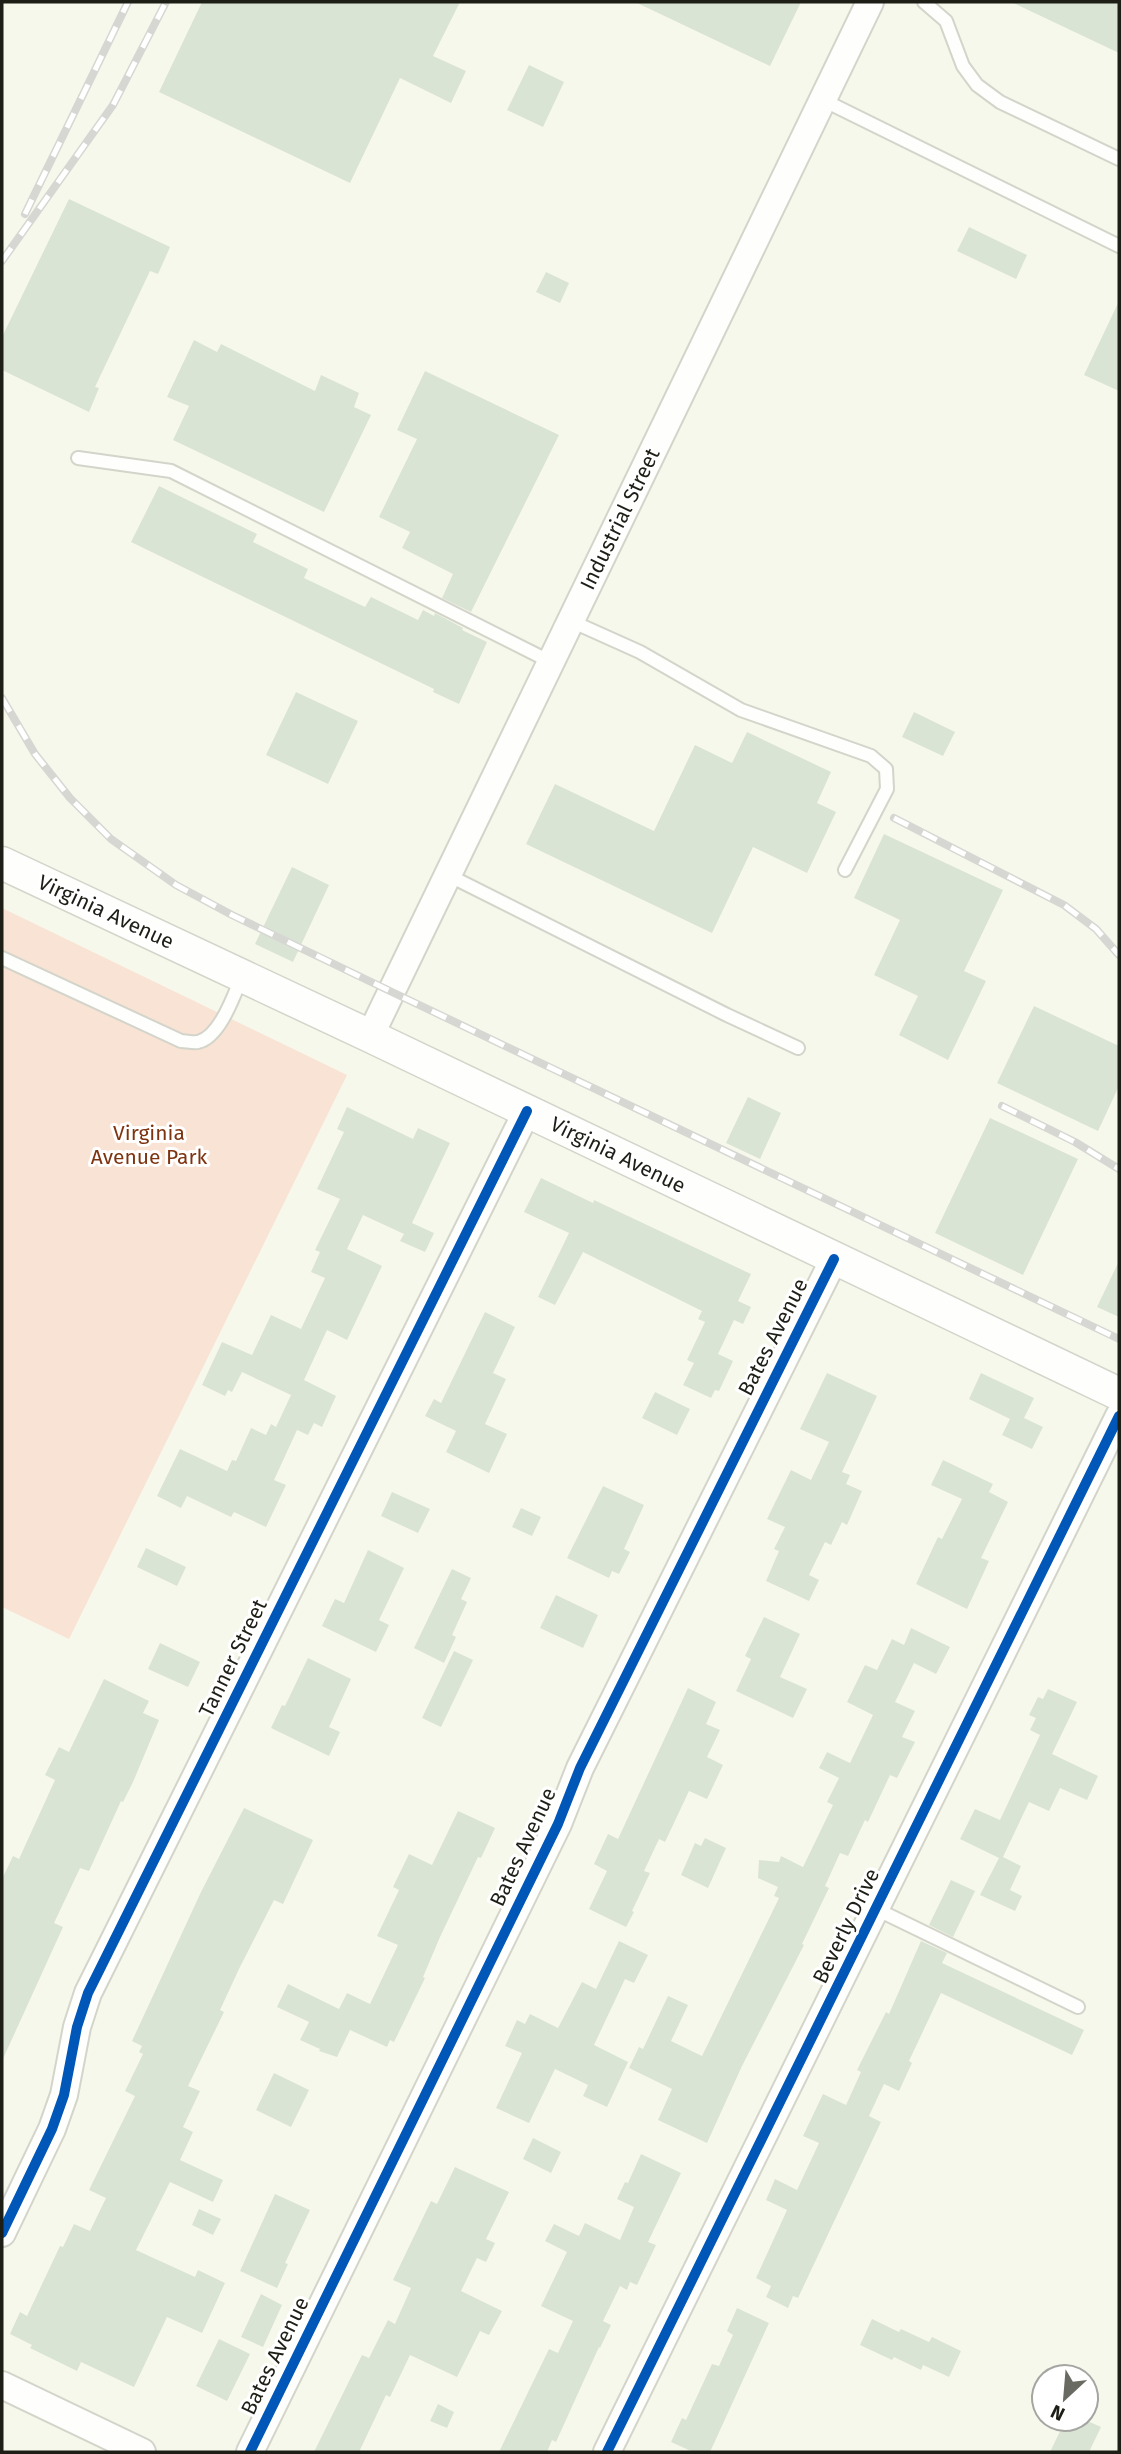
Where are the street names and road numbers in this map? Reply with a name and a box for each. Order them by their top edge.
street label: Industrial Street [574,443,666,594]
street label: Virginia Avenue [34,869,178,955]
street label: Virginia Avenue [546,1111,690,1199]
street label: Bates Avenue [732,1274,814,1400]
street label: Tanner Street [193,1594,273,1721]
street label: Bates Avenue [484,1784,562,1910]
street label: Beverly Drive [807,1864,885,1988]
street label: Bates Avenue [235,2293,315,2419]

